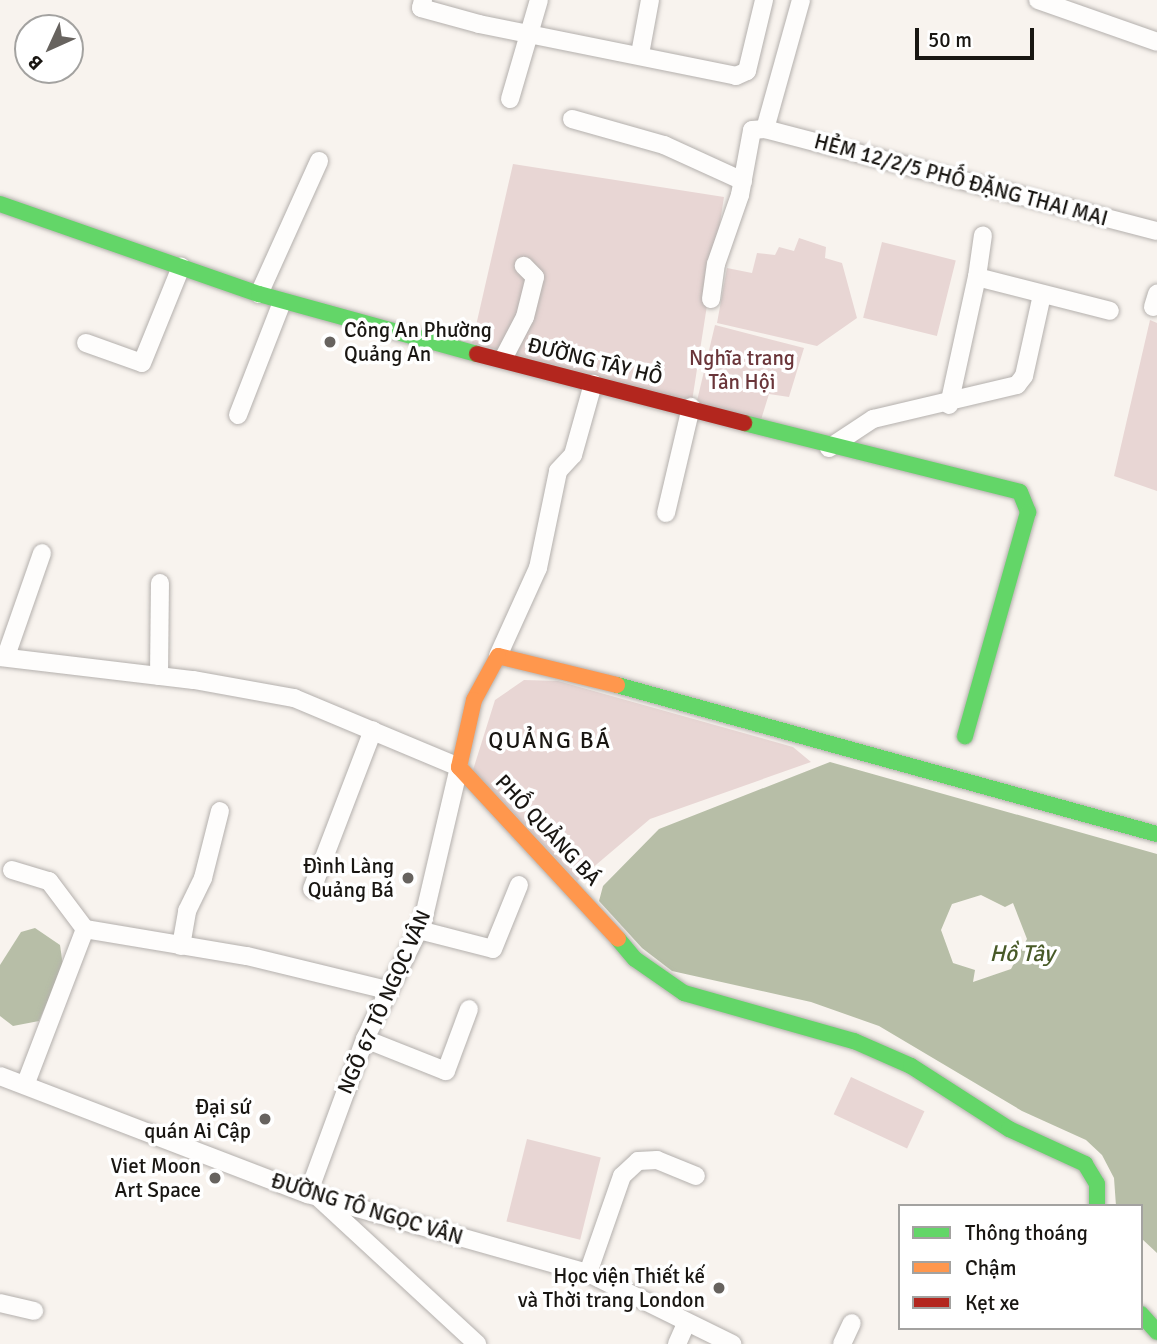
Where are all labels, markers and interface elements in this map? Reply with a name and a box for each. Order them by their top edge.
north arrow [14,14,84,84]
scale bar [919,14,1038,58]
text: 50 m [928,27,972,53]
text: B [23,50,48,75]
street label: HẺM 12/2/5 PHỐ ĐẶNG THAI MAI [811,129,1111,231]
place label: Công An Phường Quảng An [344,317,492,367]
street label: ĐƯỜNG TÂY HỒ [525,332,665,390]
marker: Công An Phường Quảng An [322,334,338,350]
park label: Nghĩa trang Tân Hội [689,345,795,395]
district label: QUẢNG BÁ [489,727,611,755]
street label: PHỐ QUẢNG BÁ [490,769,606,891]
place label: Đình Làng Quảng Bá [303,853,394,903]
marker: Đình Làng Quảng Bá [400,870,416,886]
street label: NGÕ 67 TÔ NGỌC VÂN [332,906,436,1098]
water label: Hồ Tây [990,940,1054,968]
place label: Đại sứ quán Ai Cập [144,1094,251,1144]
marker: Đại sứ quán Ai Cập [257,1111,273,1127]
place label: Viet Moon Art Space [111,1153,201,1203]
street label: ĐƯỜNG TÔ NGỌC VÂN [268,1168,466,1250]
marker: Viet Moon Art Space [207,1170,223,1186]
legend [898,1204,1143,1330]
text: Thông thoáng [965,1220,1088,1246]
text: Chậm [965,1255,1017,1281]
place label: Học viện Thiết kế và Thời trang London [518,1263,705,1313]
marker: Học viện Thiết kế và Thời trang London [711,1280,727,1296]
text: Kẹt xe [965,1290,1019,1316]

